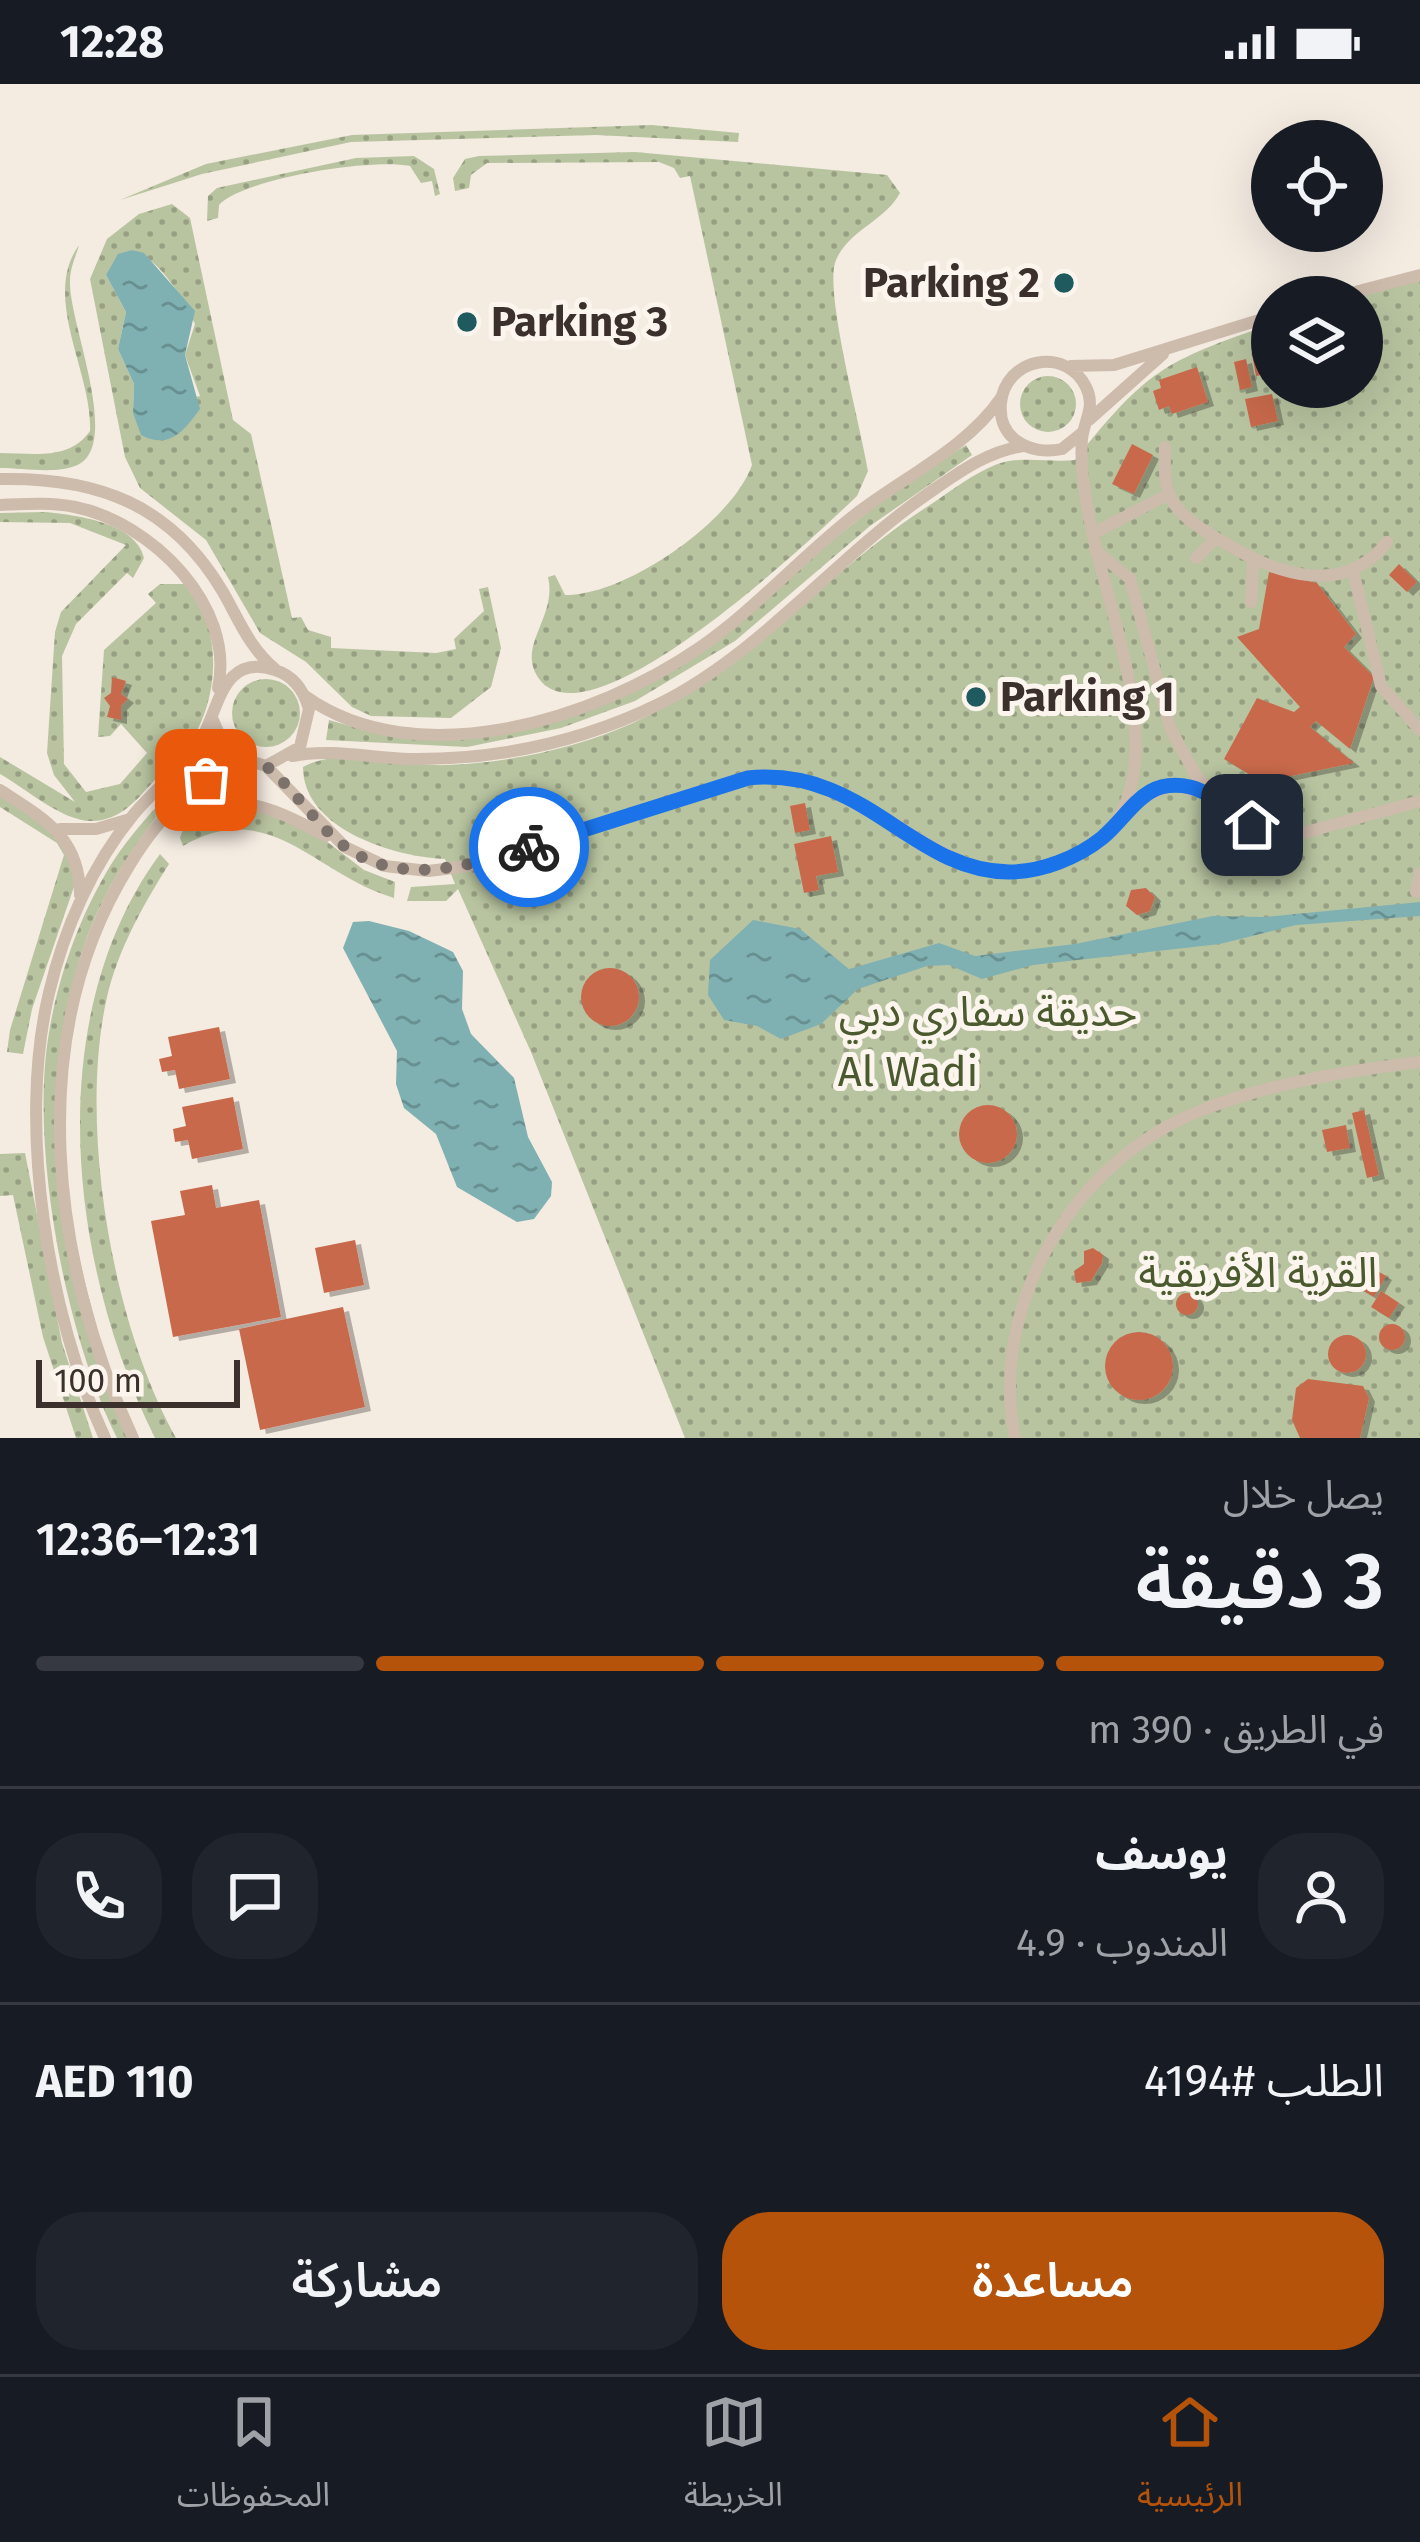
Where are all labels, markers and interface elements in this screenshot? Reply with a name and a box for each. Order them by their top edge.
text: 12:28 [60,15,164,69]
map controls [1251,120,1383,408]
button: locate [1251,120,1383,252]
place label: Parking 2 [863,258,1040,308]
marker: Parking 2 [1051,270,1077,296]
button: layers [1251,276,1383,408]
place label: Parking 3 [491,297,668,347]
marker: Parking 3 [454,309,480,335]
place label: Parking 1 [1000,672,1175,722]
marker: Parking 1 [963,684,989,710]
pin [155,729,257,831]
icon: bag [173,747,239,813]
pin [1201,774,1303,876]
courier [469,787,589,907]
icon: home [1219,792,1285,858]
icon: bike [496,814,562,880]
park label: حديقة سفاري دبي [839,987,1137,1044]
park label: Al Wadi [838,1047,978,1097]
park label: القرية الأفريقية [1138,1248,1378,1298]
scale bar [36,1354,240,1407]
text: 100 m [54,1361,142,1401]
text: يصل خلال [1223,1472,1384,1518]
text: 12:31–12:36 [36,1513,260,1567]
text: 3 دقيقة [1136,1535,1384,1629]
text: في الطريق · 390 m [1088,1707,1384,1753]
text: يوسف [1095,1827,1228,1881]
button: phone [36,1833,162,1959]
button: chat [192,1833,318,1959]
button: person [1258,1833,1384,1959]
text: المندوب · 4.9 [1016,1920,1228,1966]
text: الطلب #4194 [1144,2054,1384,2108]
text: AED 110 [36,2055,193,2109]
button: مشاركة [36,2212,698,2350]
button: مساعدة [722,2212,1384,2350]
tab: المحفوظات [177,2389,330,2530]
tab: الخريطة [684,2389,783,2530]
tab: الرئيسية [1137,2389,1243,2530]

